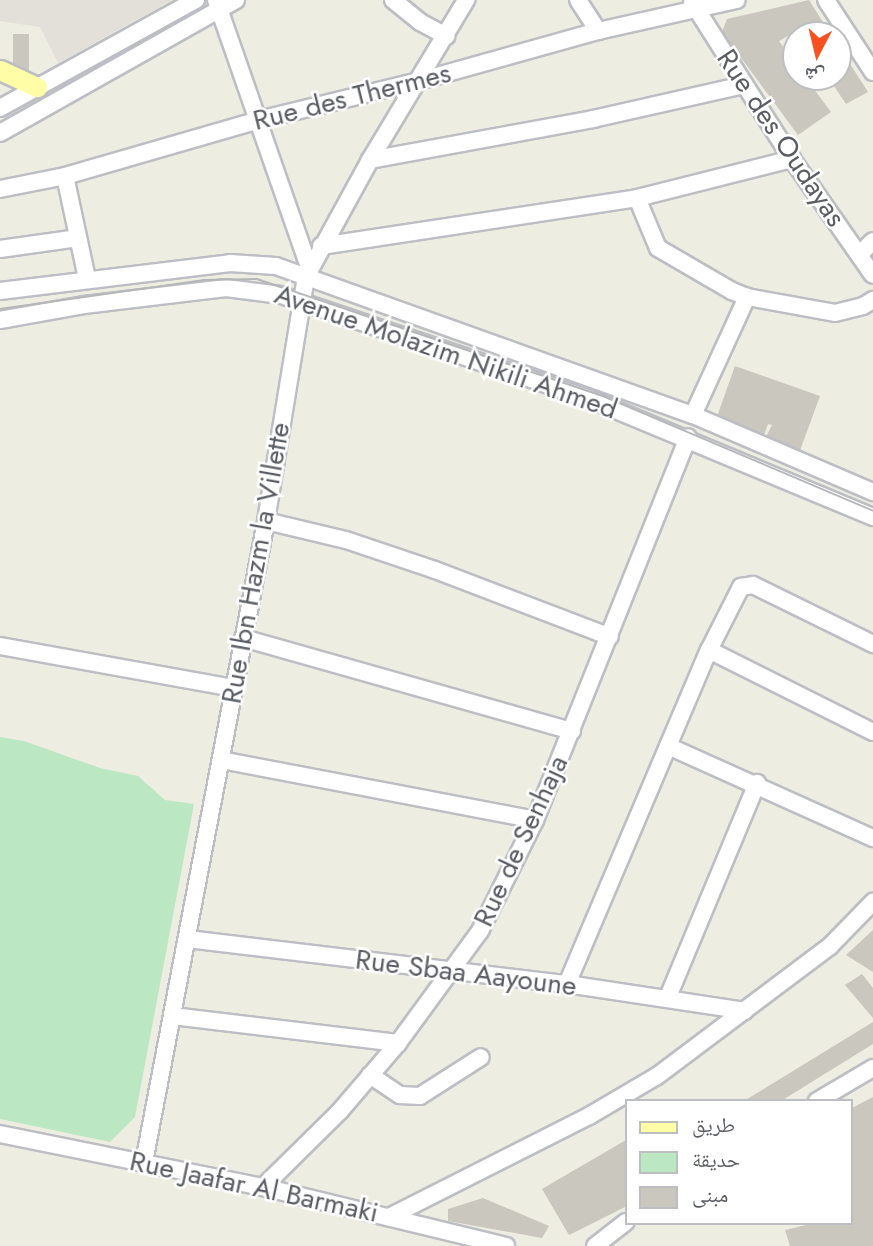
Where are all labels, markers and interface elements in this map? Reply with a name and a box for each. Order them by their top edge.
north arrow [782,21,852,91]
street label: Rue des Oudayas [709,43,853,233]
street label: Rue des Thermes [250,56,454,138]
text: ش [803,61,826,90]
street label: Avenue Molazim Nikili Ahmed [270,278,622,426]
street label: Rue Ibn Hazm la Villette [215,420,297,706]
street label: Rue de Senhaja [467,750,575,932]
street label: Rue Sbaa Aayoune [353,943,579,1003]
legend [624,1099,852,1225]
text: طريق [692,1110,735,1140]
street label: Rue Jaafar Al Barmaki [127,1144,381,1230]
text: حديقة [692,1145,740,1175]
text: مبنى [692,1180,728,1210]

